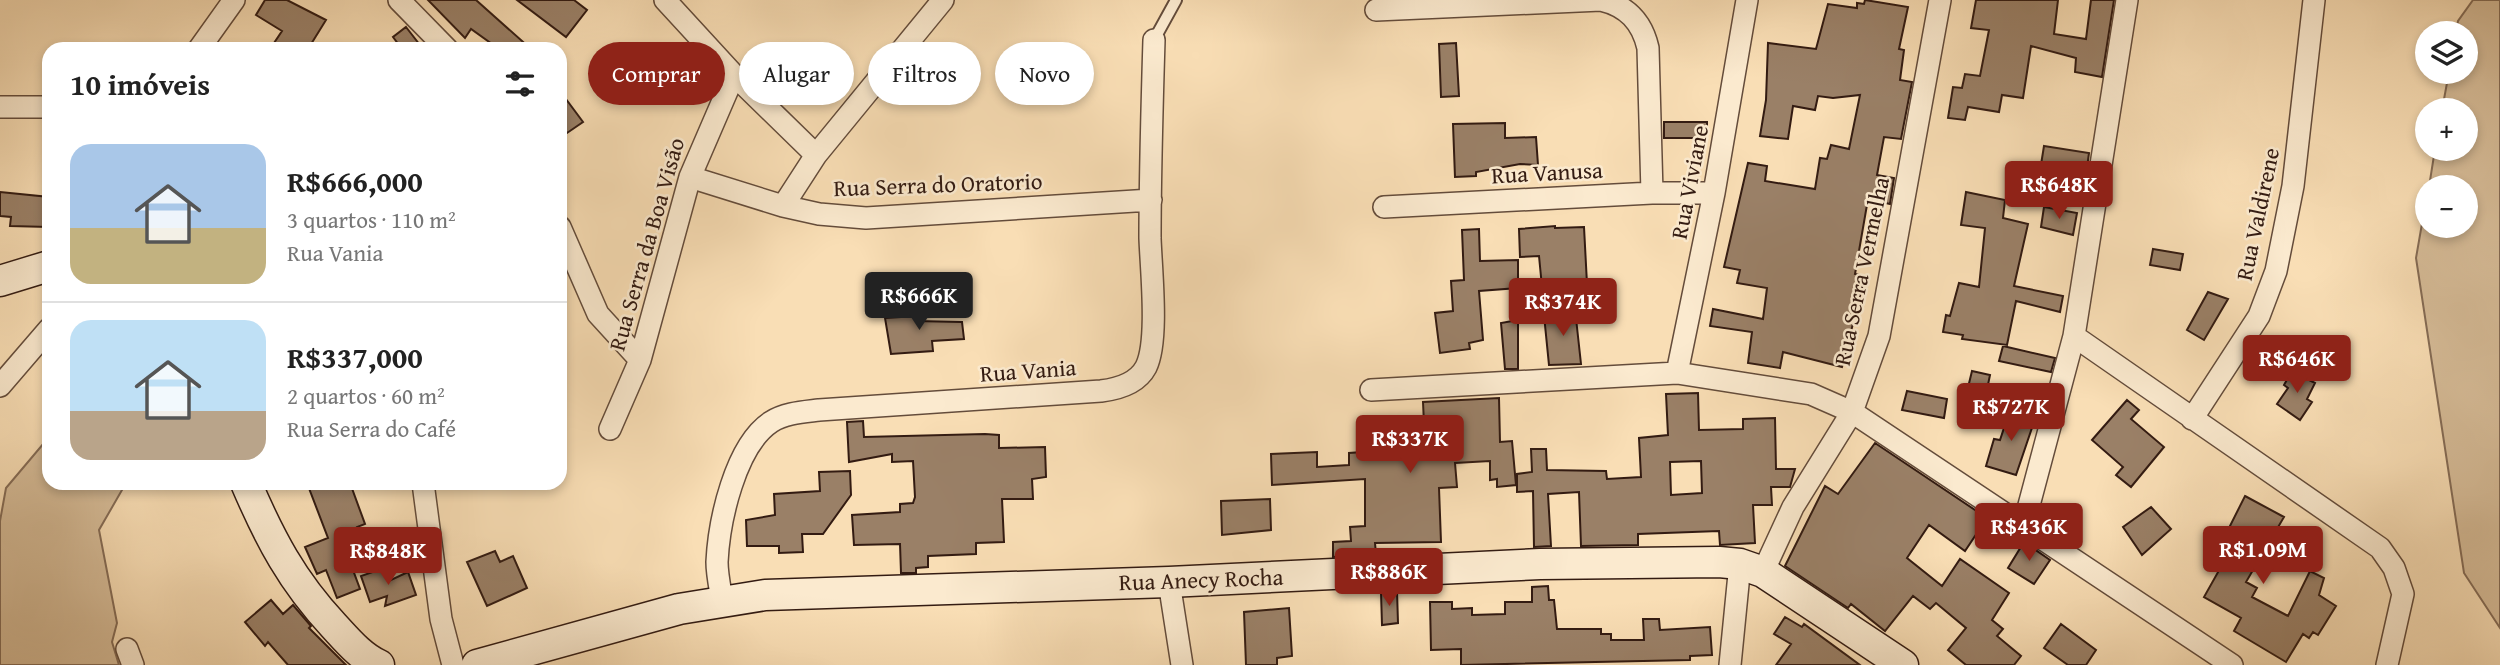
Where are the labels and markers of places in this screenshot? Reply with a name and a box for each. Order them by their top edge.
pin: R$648K [2002,162,2116,221]
pin: R$666K [862,272,976,332]
pin: R$374K [1506,278,1620,338]
pin: R$646K [2240,336,2354,395]
pin: R$727K [1954,384,2068,443]
pin: R$337K [1353,416,1467,475]
pin: R$436K [1972,504,2086,563]
pin: R$1.09M [2198,526,2328,586]
pin: R$848K [331,528,445,587]
pin: R$886K [1332,548,1446,608]

